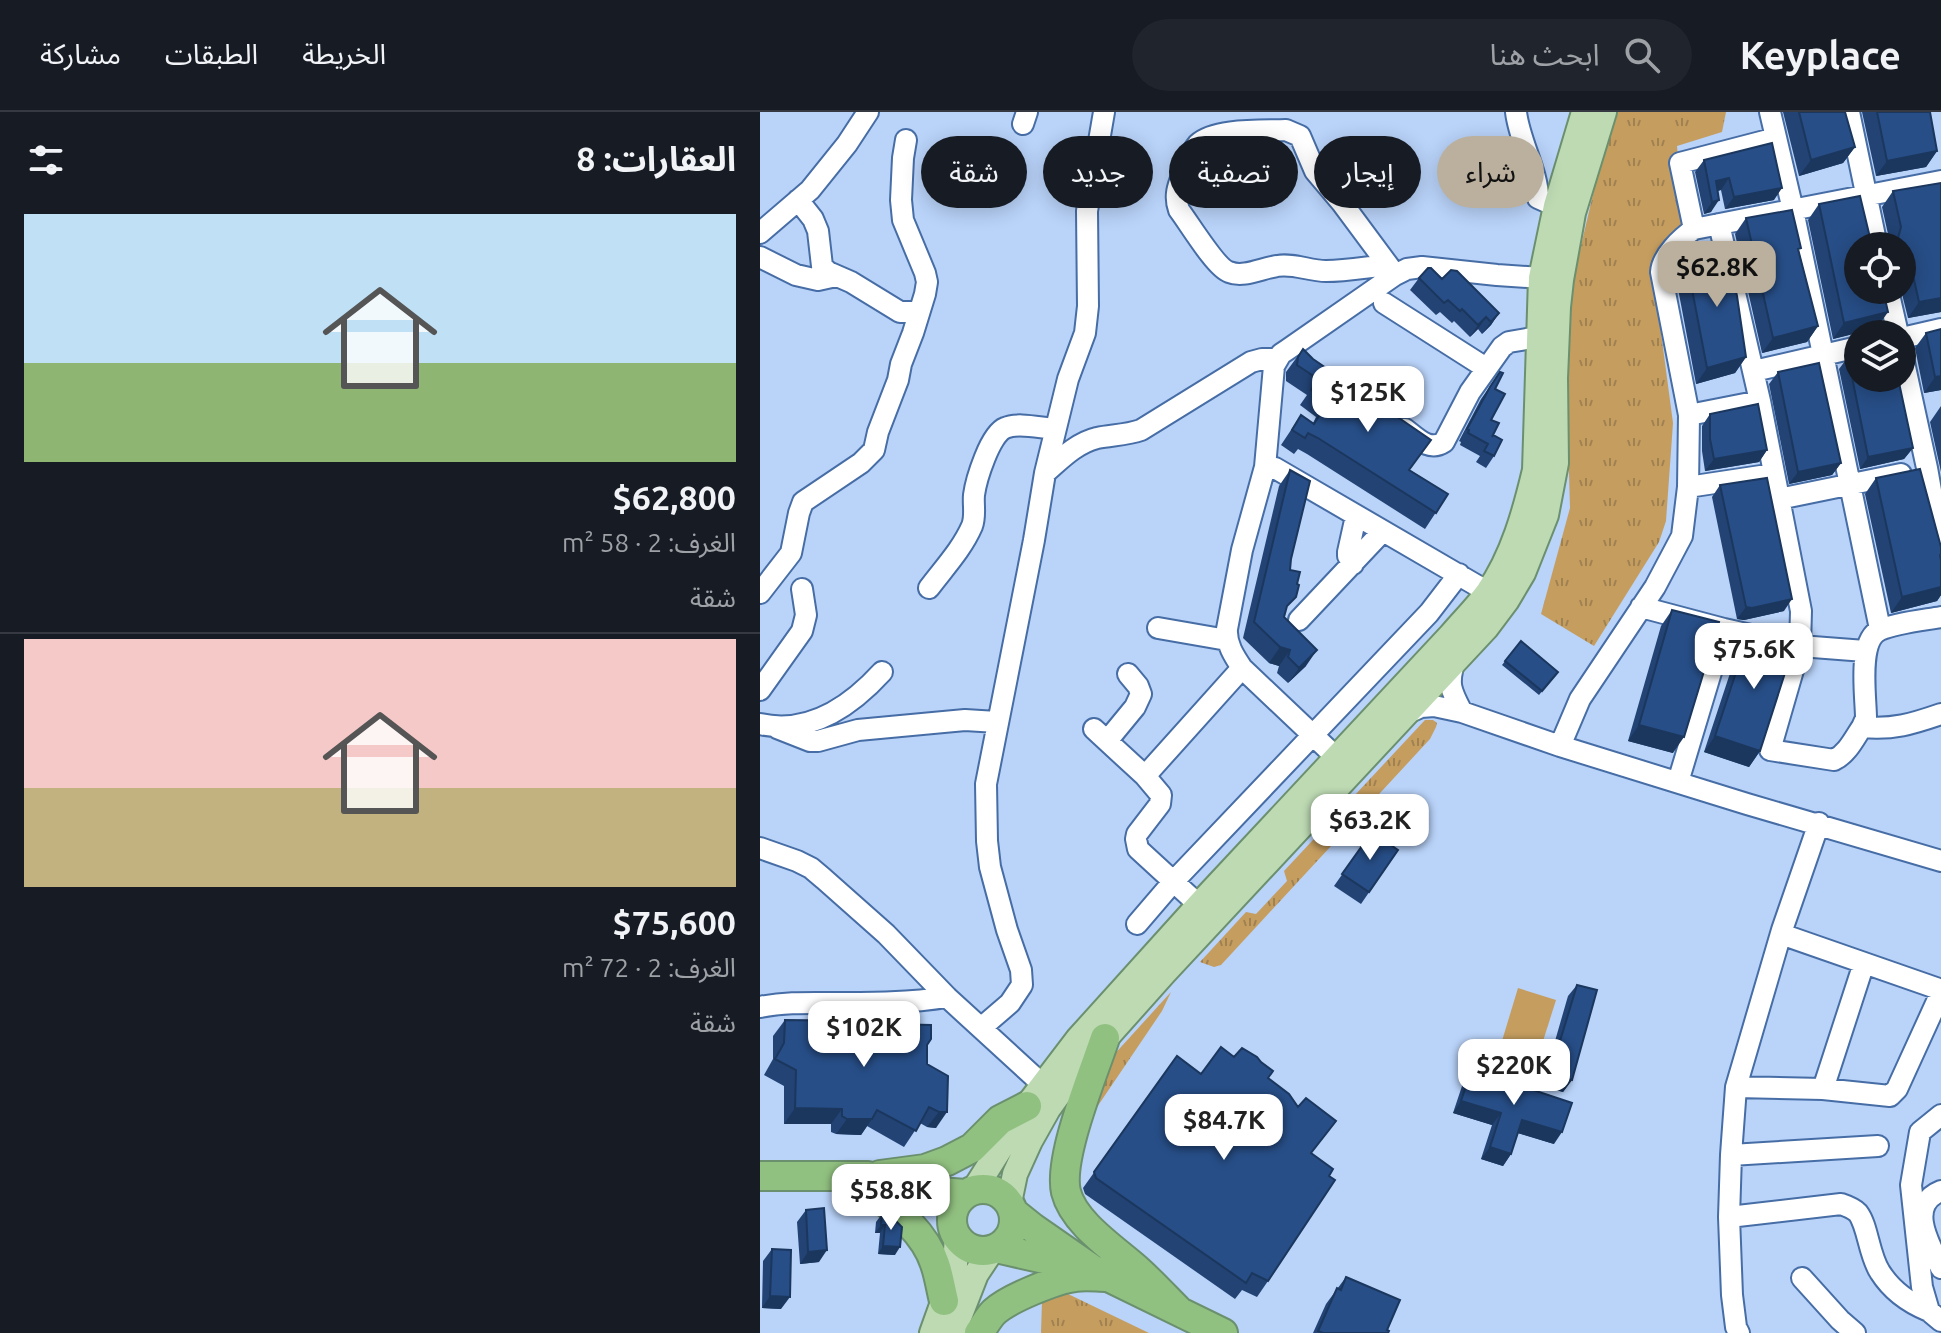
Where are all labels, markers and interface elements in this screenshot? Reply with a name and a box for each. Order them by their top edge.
search box [1132,19,1692,91]
icon: search [1620,33,1664,77]
text: Keyplace [1740,34,1901,76]
text: ابحث هنا [1490,37,1600,71]
text: مشاركة [40,38,121,69]
text: الطبقات [165,38,258,69]
text: الخريطة [302,38,386,69]
chip: شقة [921,136,1027,208]
chip: جديد [1043,136,1153,208]
chip: تصفية [1169,136,1298,208]
chip: إيجار [1314,136,1421,208]
chip: شراء [1437,136,1544,208]
icon: filters [24,138,68,182]
text: العقارات: 8 [576,139,736,177]
map controls [1844,232,1916,392]
button: locate [1844,232,1916,304]
pin: $62.8K [1652,241,1782,309]
text: $62.8K [1676,252,1758,281]
icon: home [308,266,452,410]
button: layers [1844,320,1916,392]
pin: $125K [1312,366,1424,434]
text: $125K [1330,377,1406,406]
text: $62,800 [613,478,736,516]
text: الغرف: 2 · 58 m² [562,528,736,557]
text: شقة [690,583,736,612]
pin: $75.6K [1689,623,1819,691]
text: $75.6K [1713,634,1795,663]
icon: home [308,691,452,835]
pin: $63.2K [1305,794,1435,862]
text: $63.2K [1329,805,1411,834]
text: $75,600 [613,903,736,941]
text: الغرف: 2 · 72 m² [562,953,736,982]
pin: $102K [808,1001,920,1069]
text: شقة [690,1008,736,1037]
text: $102K [826,1012,902,1041]
pin: $220K [1458,1039,1570,1107]
text: $220K [1476,1050,1552,1079]
pin: $84.7K [1159,1094,1289,1162]
text: $84.7K [1183,1105,1265,1134]
pin: $58.8K [826,1164,956,1232]
text: $58.8K [850,1175,932,1204]

